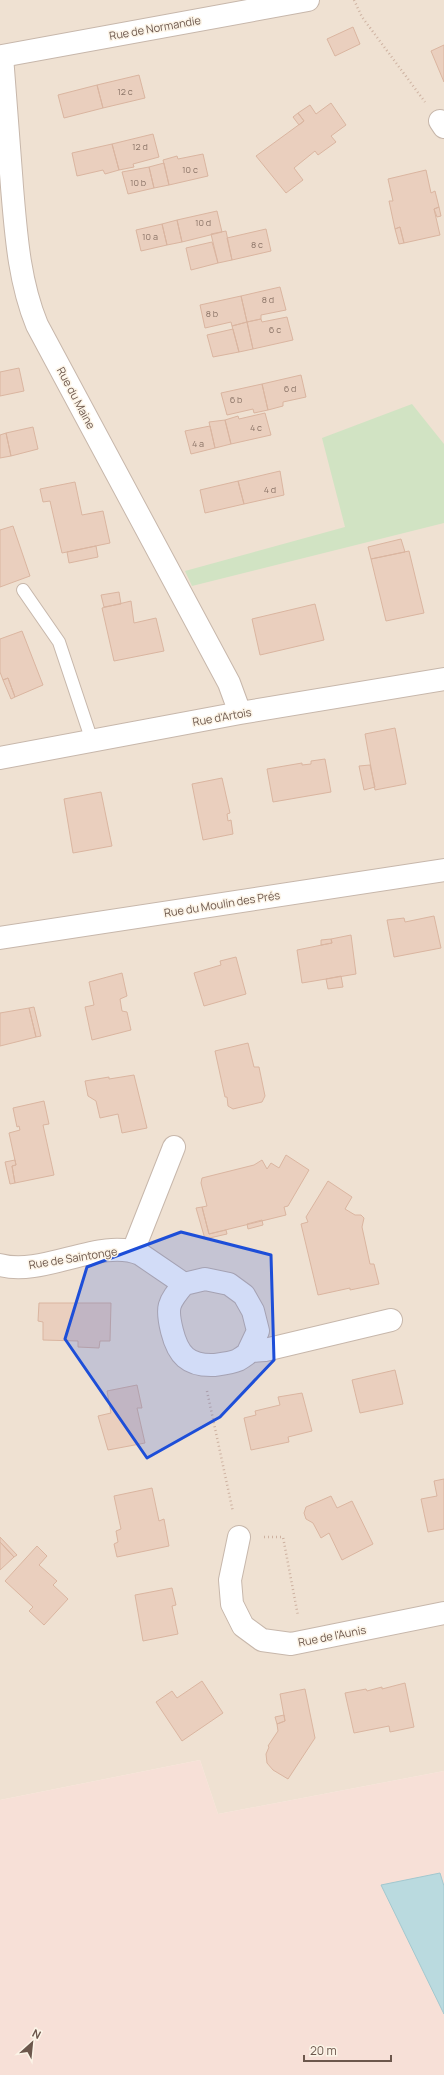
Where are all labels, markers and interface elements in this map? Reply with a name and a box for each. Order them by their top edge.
street label: Rue de Normandie [108,12,202,43]
house number: 12 c [117,85,133,98]
house number: 12 d [132,140,148,153]
house number: 10 c [182,163,198,176]
house number: 10 b [130,176,146,189]
house number: 10 d [195,216,211,229]
house number: 10 a [142,230,158,243]
house number: 8 c [251,238,263,251]
house number: 8 d [262,293,274,306]
house number: 8 b [206,307,218,320]
house number: 6 c [269,323,281,336]
street label: Rue du Maine [54,364,99,432]
house number: 6 d [284,382,296,395]
house number: 6 b [230,393,242,406]
house number: 4 c [250,421,262,434]
house number: 4 a [192,437,204,450]
house number: 4 d [264,483,276,496]
street label: Rue d'Artois [191,704,253,729]
street label: Rue du Moulin des Prés [163,887,281,920]
street label: Rue de Saintonge [28,1243,119,1272]
street label: Rue de l'Aunis [297,1622,367,1649]
north arrow [12,2023,52,2063]
text: N [30,2025,44,2042]
scale bar [304,2037,391,2063]
text: 20 m [310,2042,337,2059]

